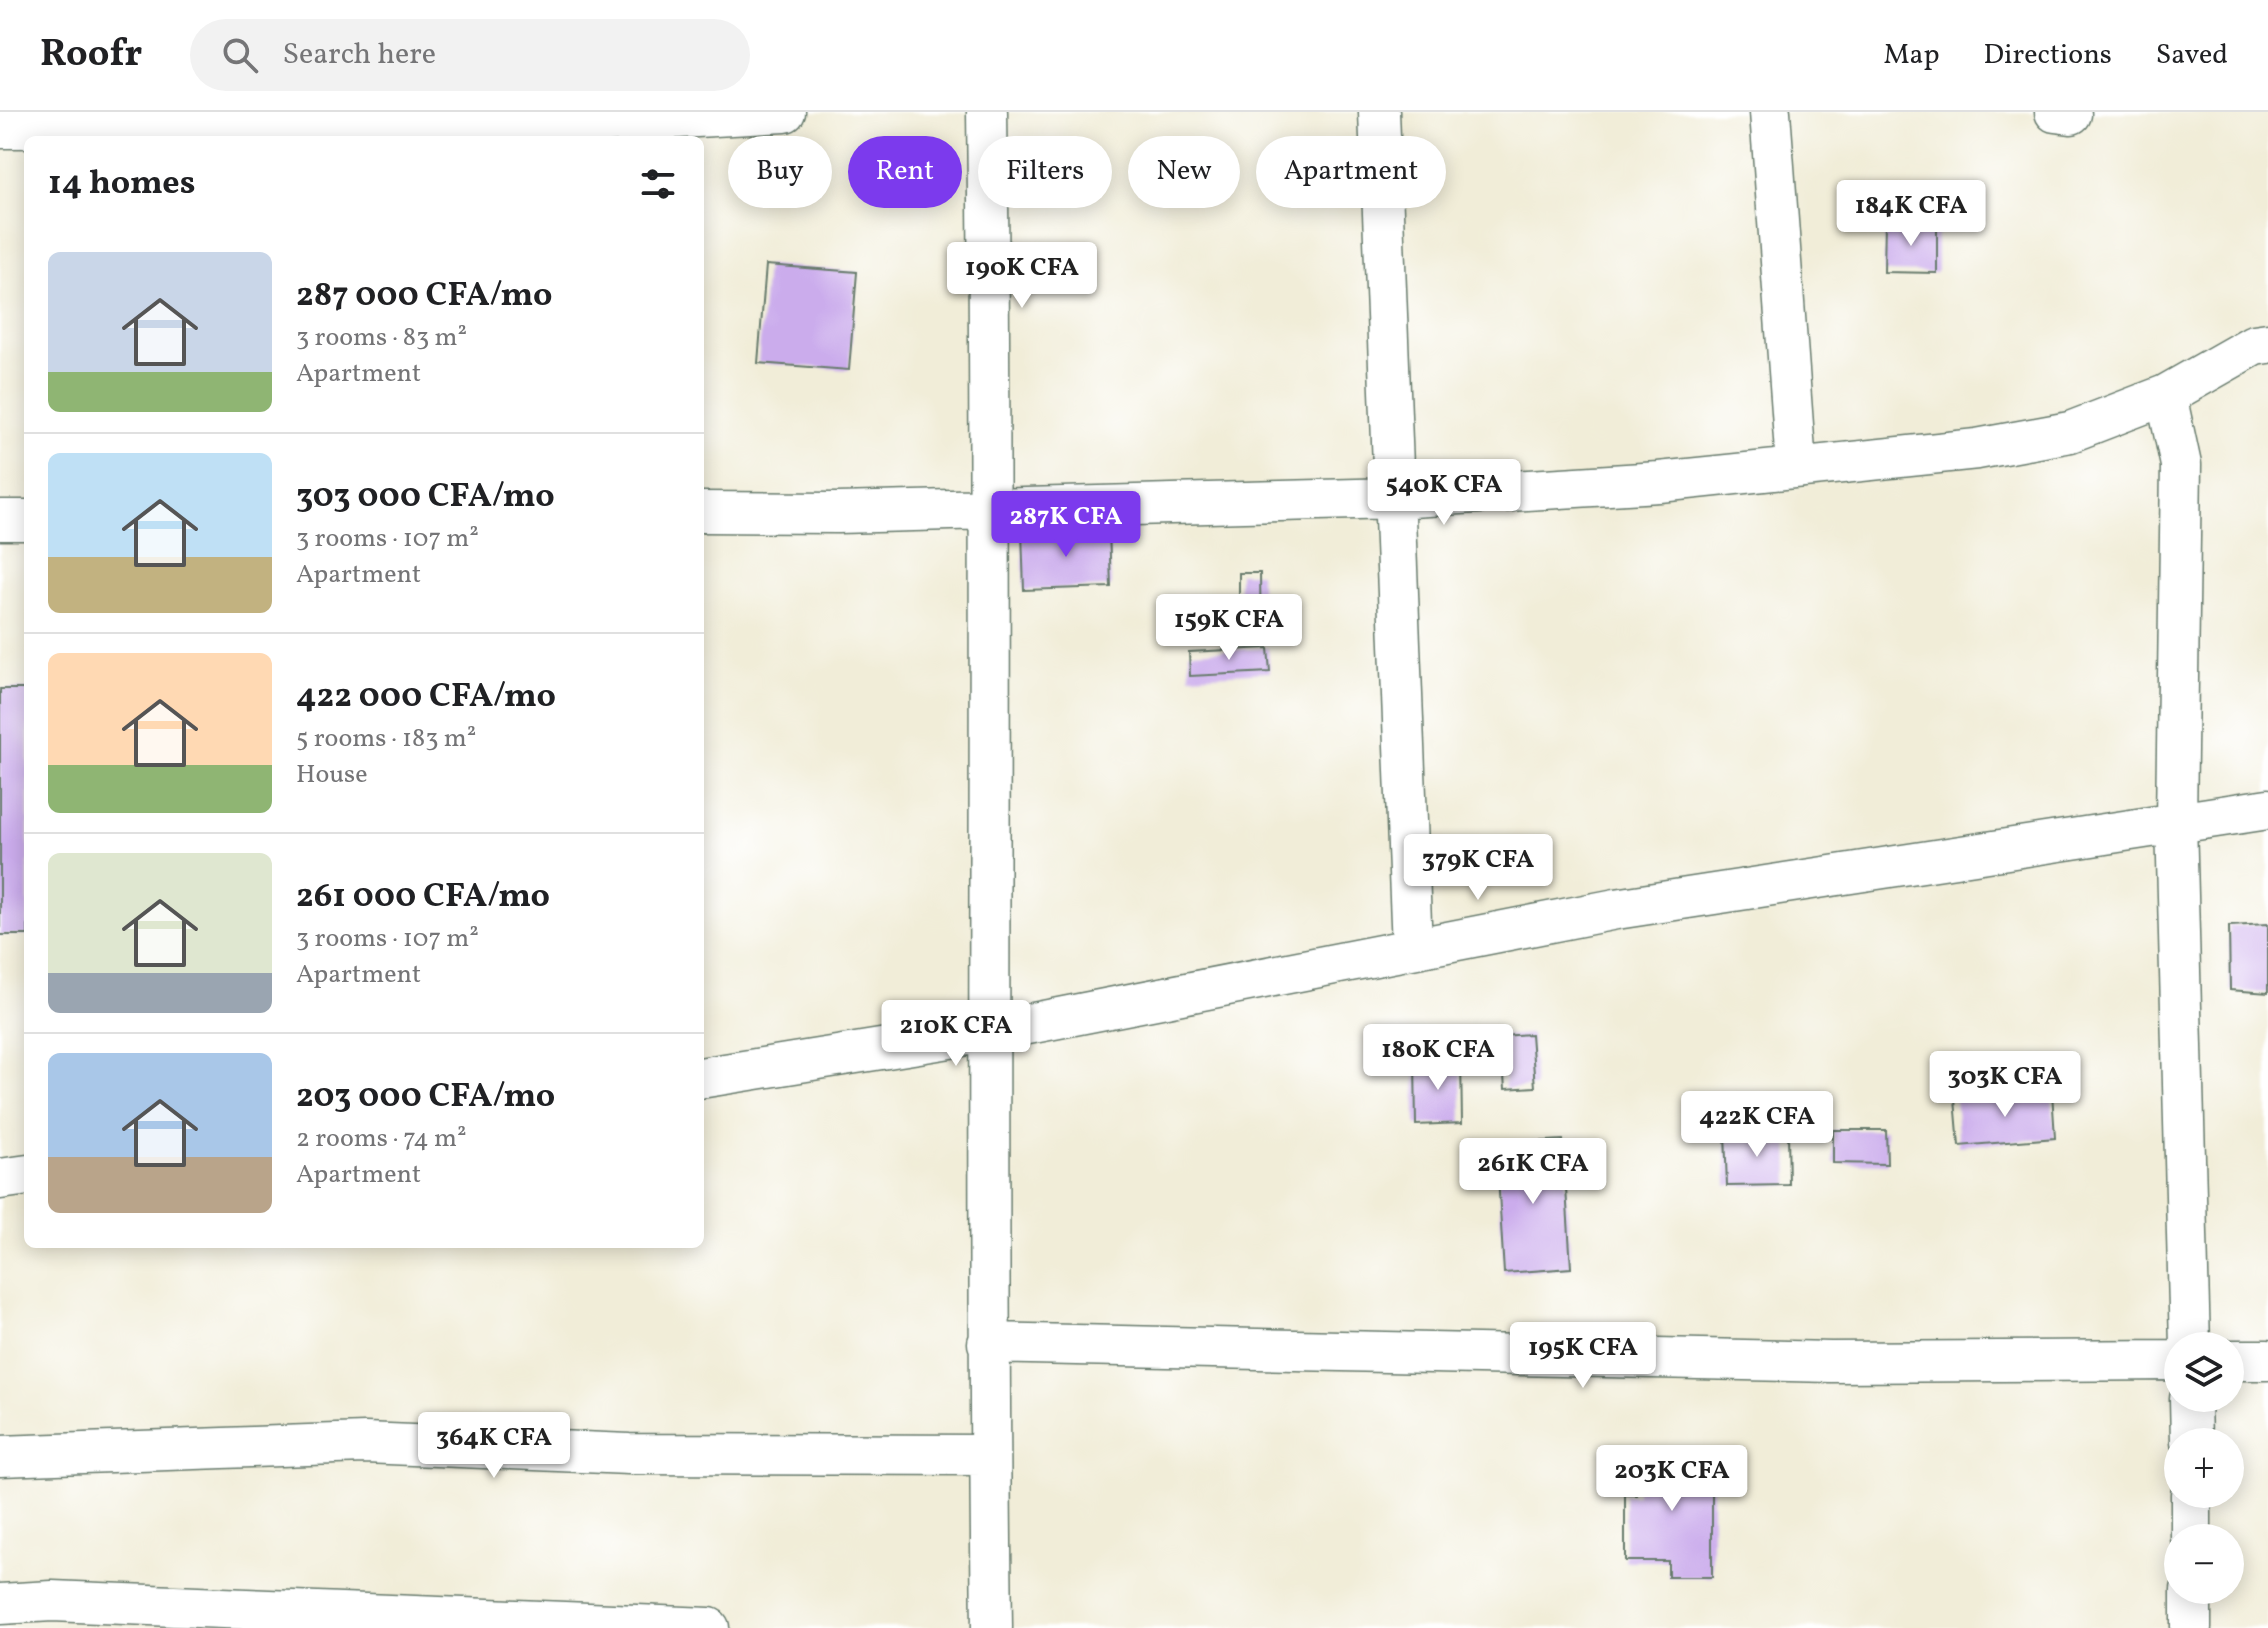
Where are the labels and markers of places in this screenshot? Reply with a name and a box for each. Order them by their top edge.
pin: 184K CFA [1828,180,1994,248]
pin: 190K CFA [939,242,1105,310]
pin: 540K CFA [1361,459,1527,527]
pin: 287K CFA [983,491,1149,559]
pin: 159K CFA [1146,594,1312,662]
pin: 379K CFA [1395,834,1561,902]
pin: 210K CFA [873,1000,1039,1068]
pin: 180K CFA [1355,1024,1521,1092]
pin: 303K CFA [1922,1051,2088,1119]
pin: 422K CFA [1674,1091,1840,1159]
pin: 261K CFA [1450,1138,1616,1206]
pin: 195K CFA [1500,1322,1666,1390]
pin: 364K CFA [411,1412,577,1480]
pin: 203K CFA [1589,1445,1755,1513]

